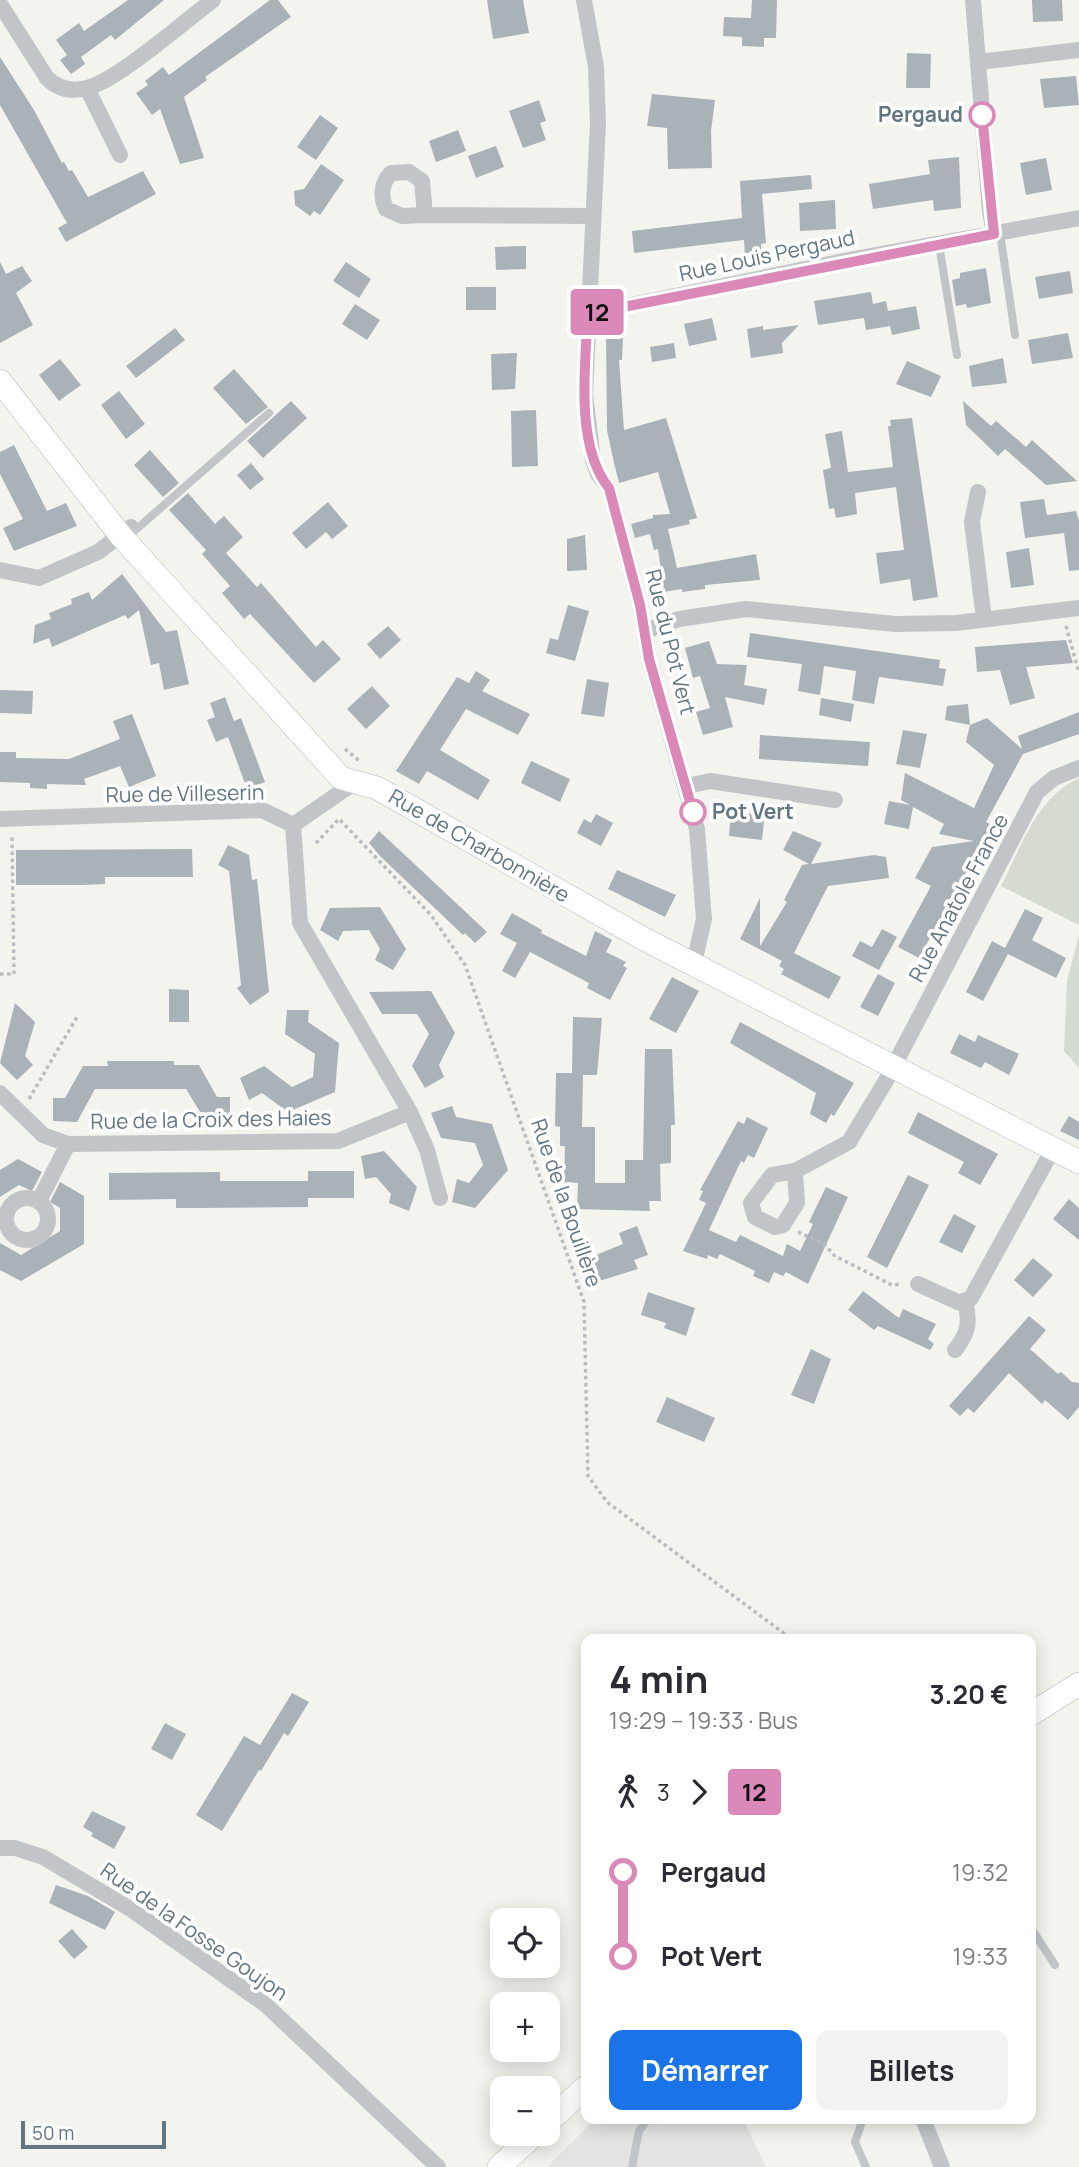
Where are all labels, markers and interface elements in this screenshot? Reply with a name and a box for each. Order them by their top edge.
place label: Pergaud [878,100,963,128]
marker: Pergaud [969,102,995,128]
street label: Rue Louis Pergaud [676,223,857,287]
line badge: 12 [566,289,628,335]
text: 12 [585,295,609,328]
street label: Rue du Pot Vert [639,566,703,717]
street label: Rue de Villeserin [105,778,265,808]
street label: Rue de Charbonnière [384,782,575,908]
place label: Pot Vert [712,797,794,825]
marker: Pot Vert [680,799,706,825]
street label: Rue Anatole France [902,808,1014,987]
street label: Rue de la Croix des Haies [90,1103,332,1135]
street label: Rue de la Bouillère [525,1115,609,1291]
text: 4 min [609,1652,708,1704]
text: 3.20 € [929,1676,1008,1712]
text: 19:29 – 19:33 · Bus [609,1704,798,1736]
icon: walk [609,1773,647,1811]
icon: forward [680,1773,718,1811]
text: 12 [742,1775,767,1808]
text: 3 [657,1776,670,1808]
text: Pergaud [661,1854,766,1890]
street label: Rue de la Fosse Goujon [95,1856,294,2007]
text: 19:32 [952,1856,1008,1888]
map controls [490,1908,560,2146]
button: locate [490,1908,560,1978]
text: Pot Vert [661,1938,762,1974]
text: 19:33 [952,1940,1008,1972]
button: + [490,1992,560,2062]
button: Démarrer [609,2030,802,2110]
button: Billets [816,2030,1008,2110]
button: − [490,2076,560,2146]
scale bar [21,2118,166,2150]
text: 50 m [32,2120,74,2146]

